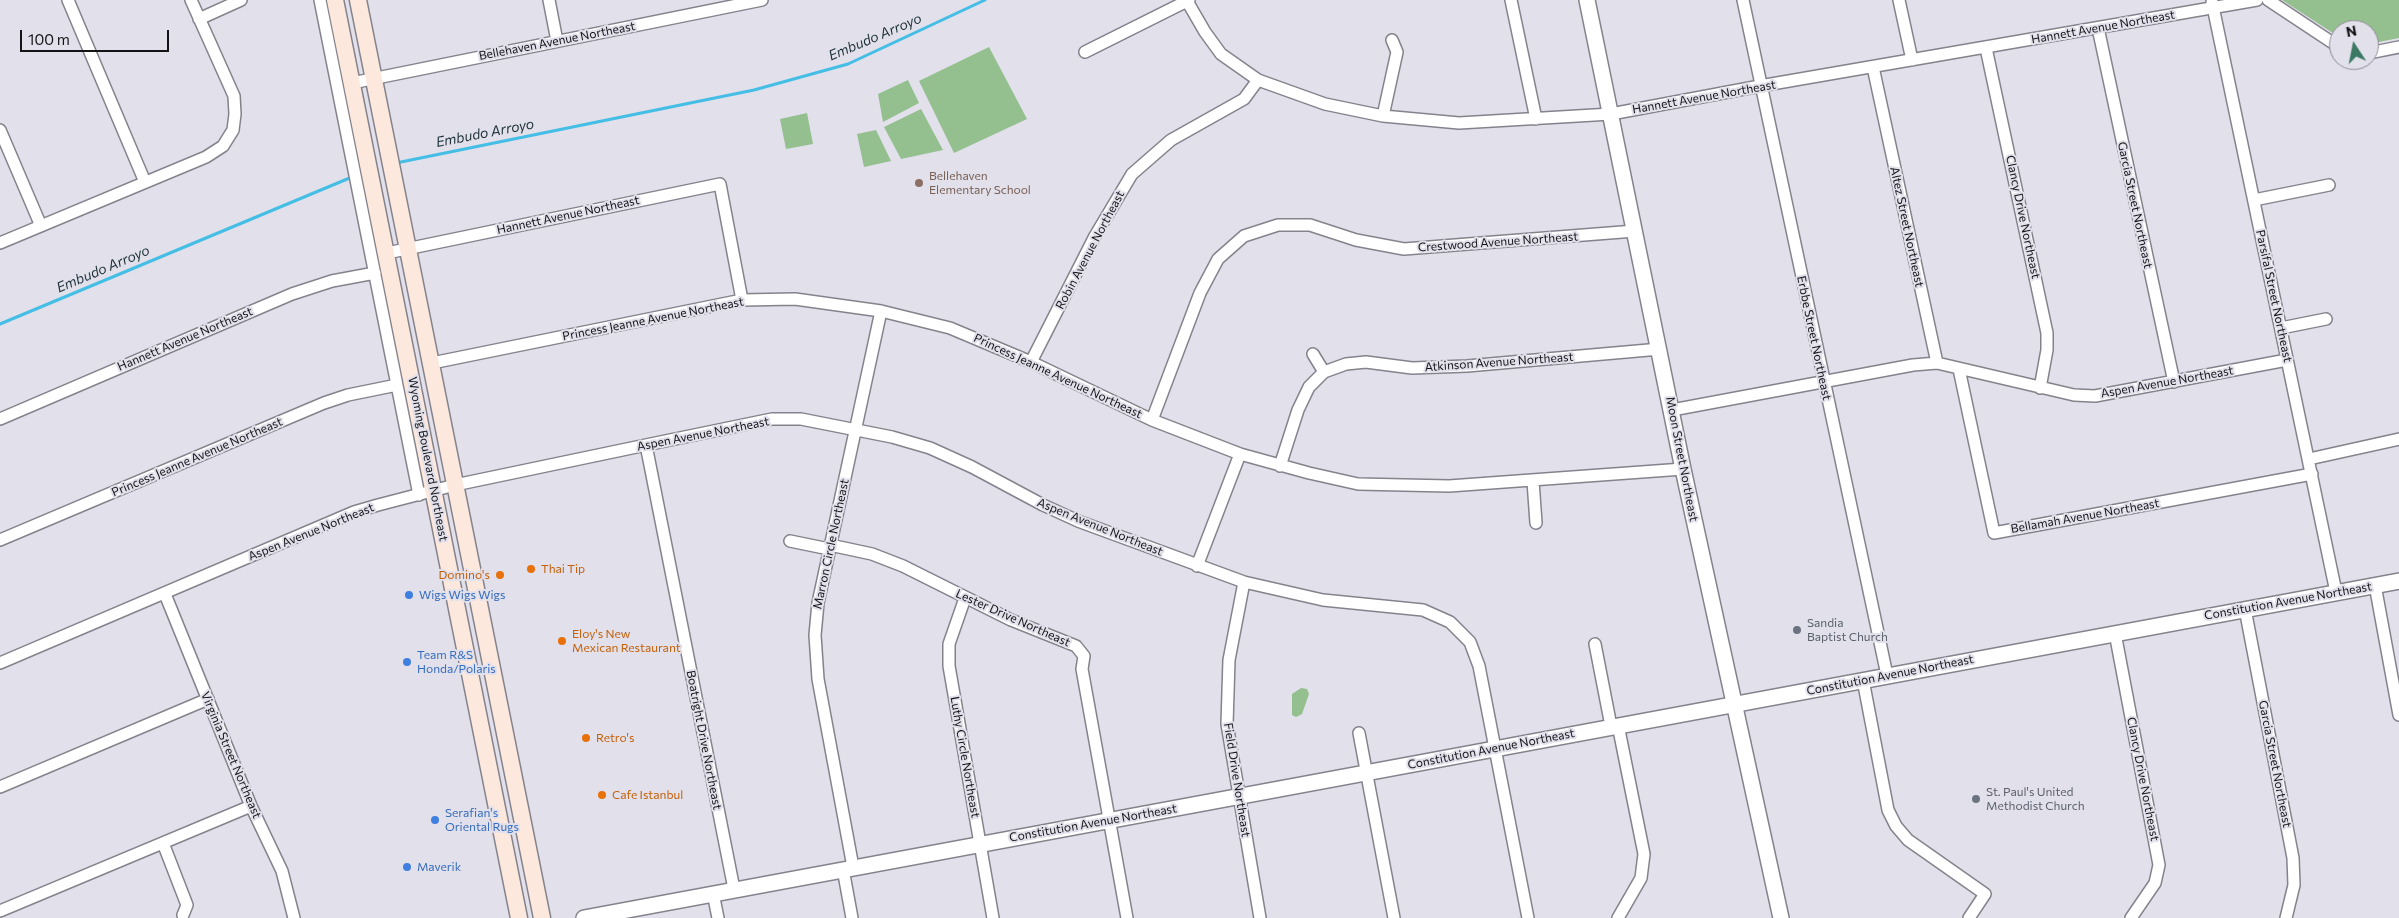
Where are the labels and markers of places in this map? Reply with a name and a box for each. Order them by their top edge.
place label: Bellehaven Elementary School [929,169,1031,197]
marker: Bellehaven Elementary School [913,177,925,189]
place label: Thai Tip [541,562,585,576]
marker: Thai Tip [525,563,537,575]
place label: Domino's [439,568,490,582]
marker: Domino's [494,569,506,581]
place label: Wigs Wigs Wigs [419,588,505,602]
marker: Wigs Wigs Wigs [403,589,415,601]
place label: Sandia Baptist Church [1807,616,1888,644]
marker: Sandia Baptist Church [1791,624,1803,636]
place label: Eloy's New Mexican Restaurant [572,627,681,655]
marker: Eloy's New Mexican Restaurant [556,635,568,647]
place label: Team R&S Honda/Polaris [417,648,496,676]
marker: Team R&S Honda/Polaris [401,656,413,668]
place label: Retro's [596,731,634,745]
marker: Retro's [580,732,592,744]
place label: St. Paul's United Methodist Church [1986,785,2085,813]
place label: Cafe Istanbul [612,788,683,802]
marker: Cafe Istanbul [596,789,608,801]
marker: St. Paul's United Methodist Church [1970,793,1982,805]
place label: Serafian's Oriental Rugs [445,806,519,834]
marker: Serafian's Oriental Rugs [429,814,441,826]
place label: Maverik [417,860,461,874]
marker: Maverik [401,861,413,873]

